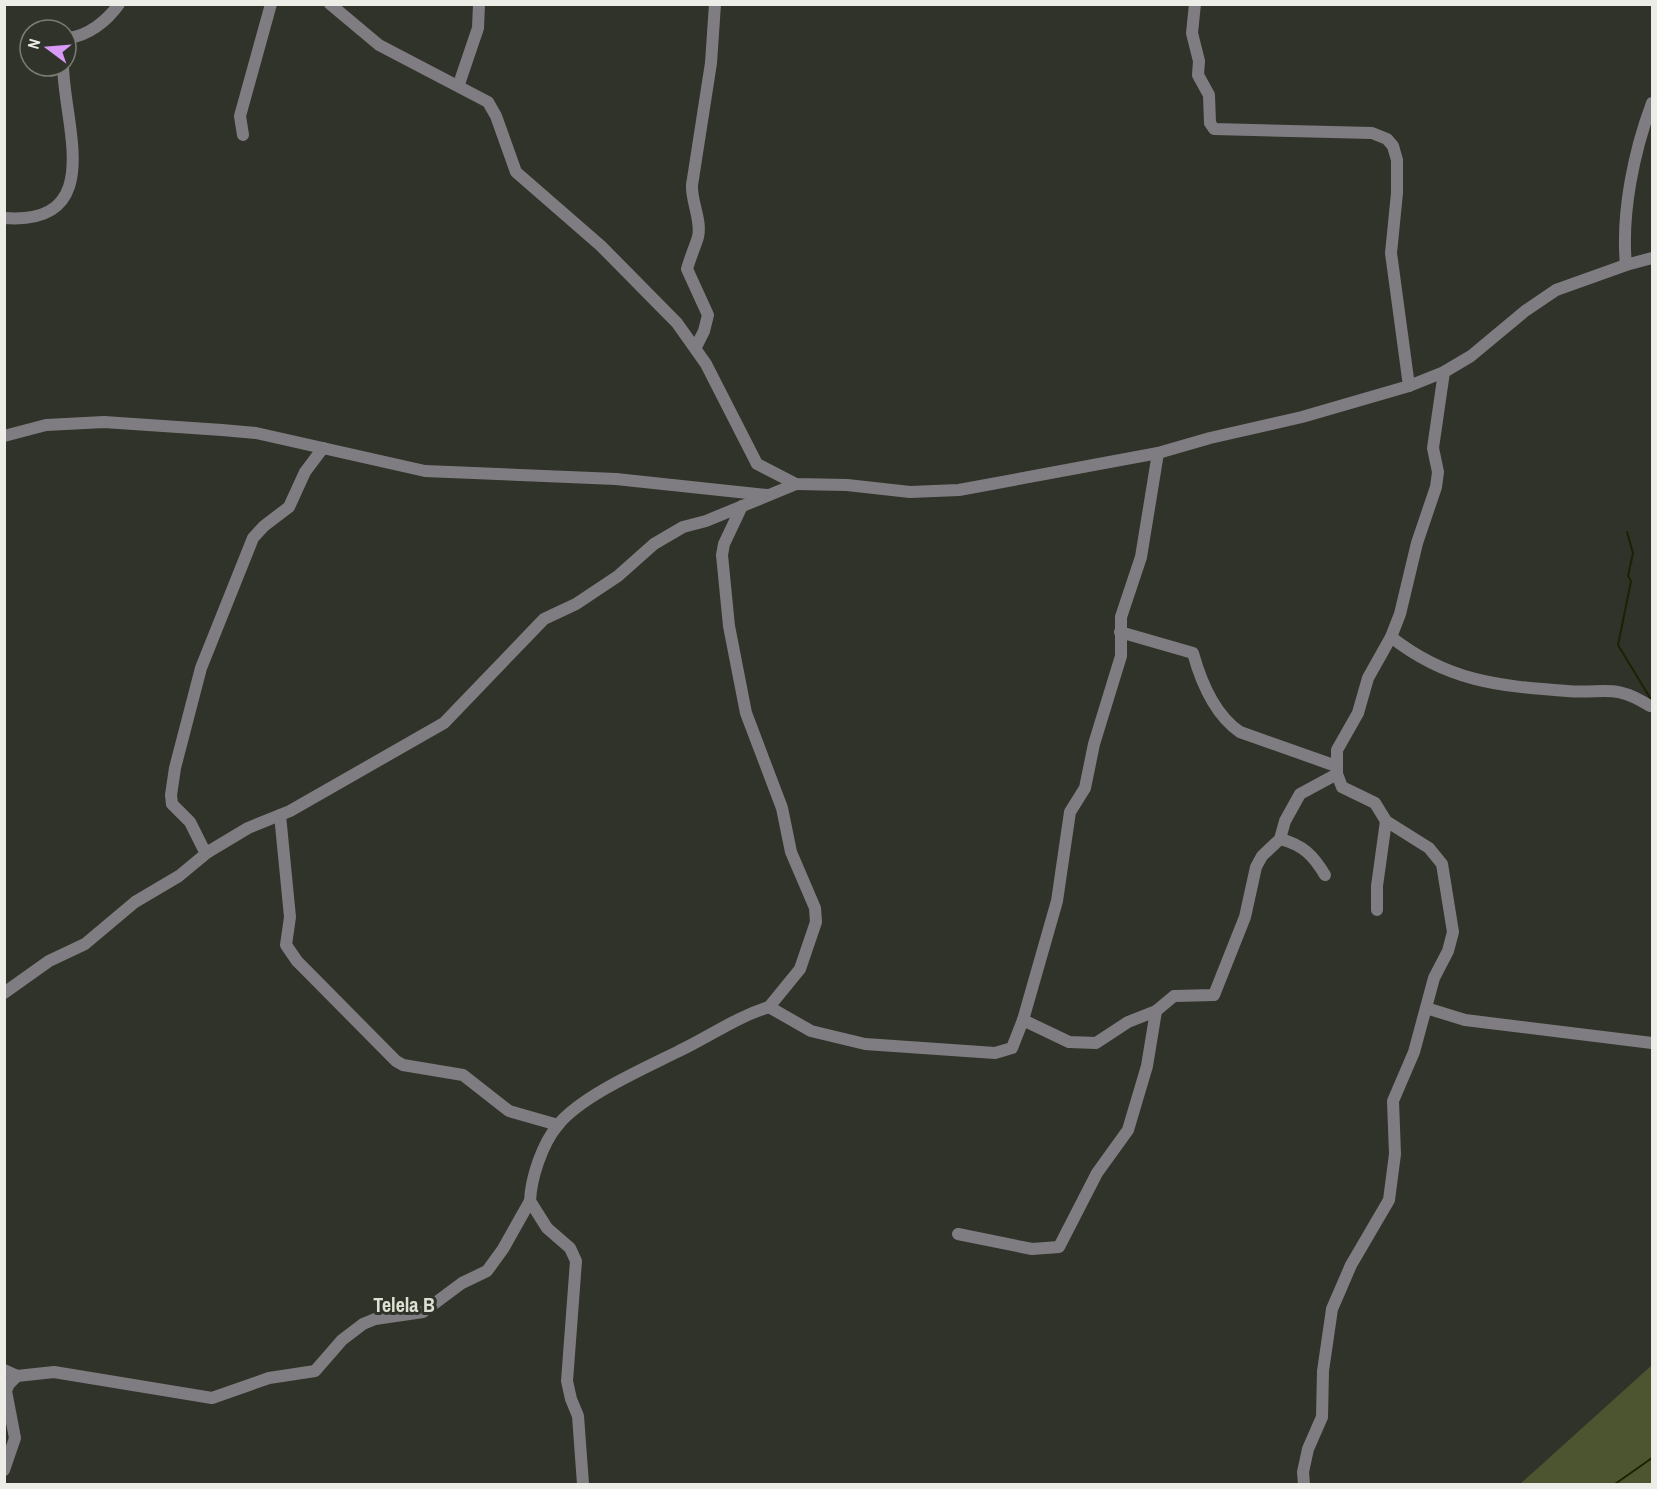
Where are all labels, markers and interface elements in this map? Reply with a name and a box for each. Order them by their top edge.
north arrow [18,18,78,78]
text: N [22,36,45,51]
district label: Telela B [373,1291,435,1318]

